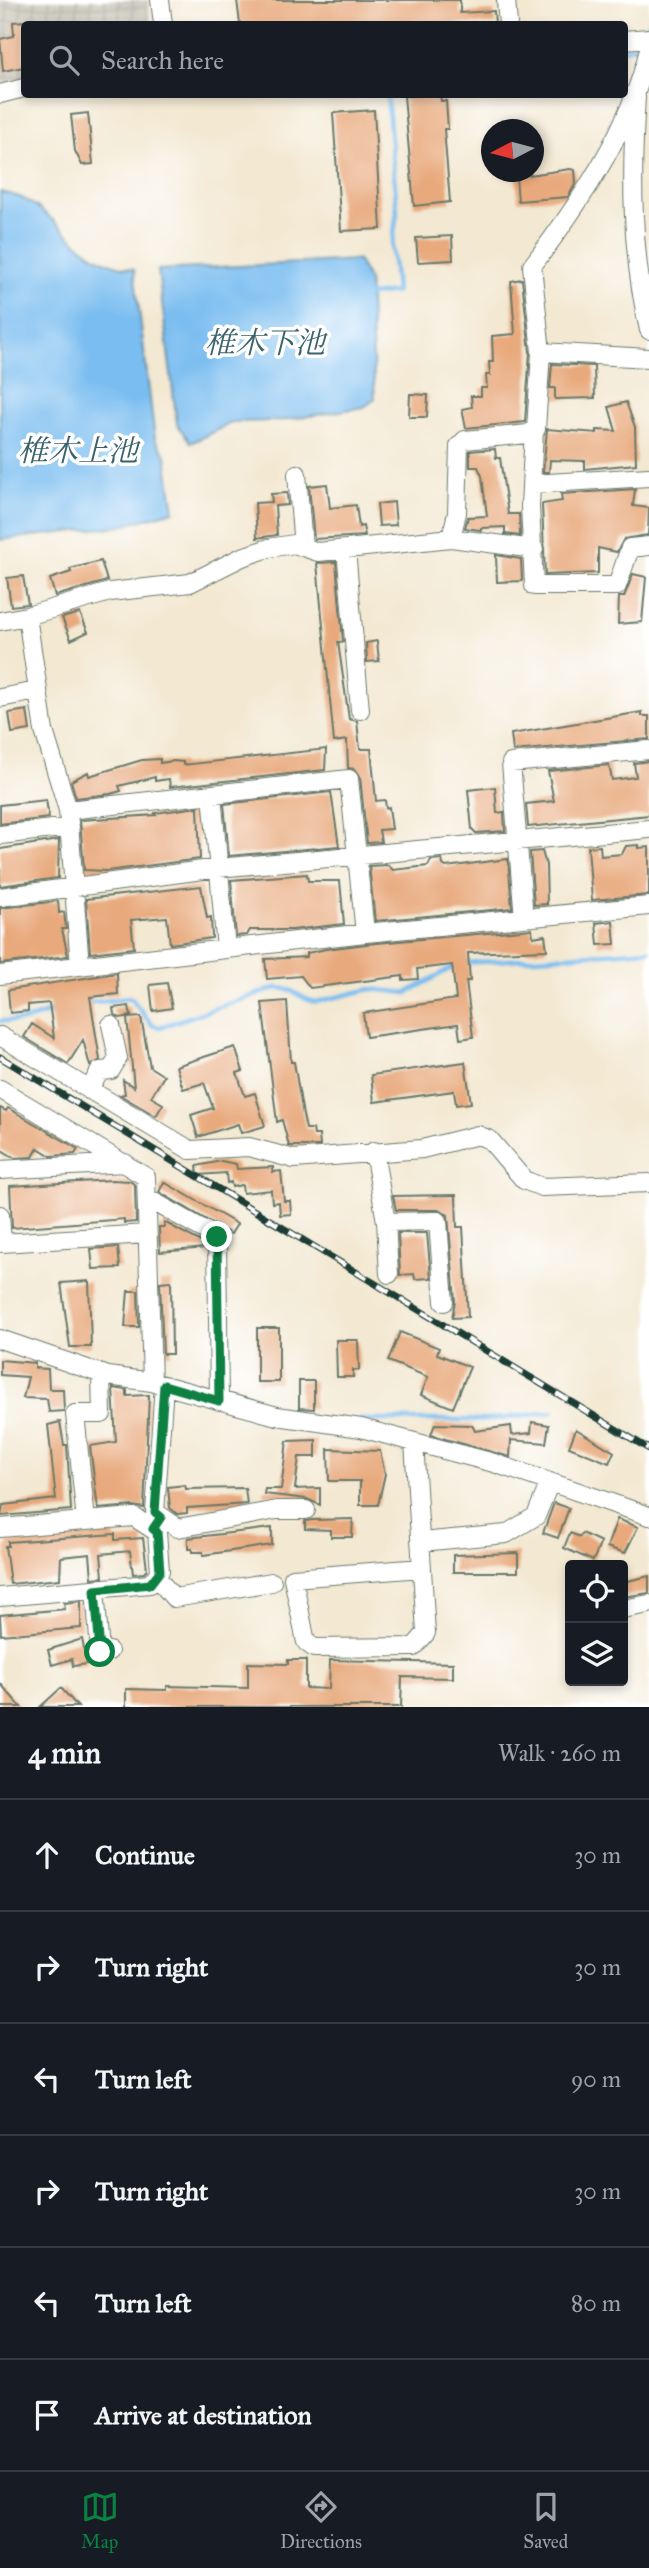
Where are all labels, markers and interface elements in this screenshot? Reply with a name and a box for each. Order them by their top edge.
search box [21,21,628,98]
icon: search [45,41,83,79]
text: Search here [101,44,224,76]
north arrow [481,119,544,182]
water label: 椎木下池 [205,325,328,361]
water label: 椎木上池 [18,433,141,469]
route end [201,1221,232,1252]
map controls [565,1560,628,1686]
button: locate [565,1560,628,1623]
button: layers [565,1623,628,1686]
route start [84,1636,115,1667]
text: 4 min [28,1735,101,1771]
text: Walk · 260 m [498,1739,621,1767]
icon: ahead [28,1836,66,1874]
text: Continue [95,1839,195,1871]
text: 30 m [574,1841,621,1869]
icon: right [28,1948,66,1986]
text: Turn right [95,1951,208,1983]
text: 30 m [574,1953,621,1981]
icon: left [28,2060,66,2098]
text: Turn left [95,2063,191,2095]
text: 90 m [571,2065,621,2093]
icon: right [28,2172,66,2210]
text: Turn right [95,2175,208,2207]
text: 30 m [574,2177,621,2205]
icon: left [28,2284,66,2322]
text: Turn left [95,2287,191,2319]
text: 80 m [571,2289,621,2317]
icon: arrive [28,2396,66,2434]
text: Arrive at destination [95,2399,312,2431]
tab: Map [81,2488,119,2553]
tab: Directions [280,2488,362,2553]
tab: Saved [523,2488,568,2553]

